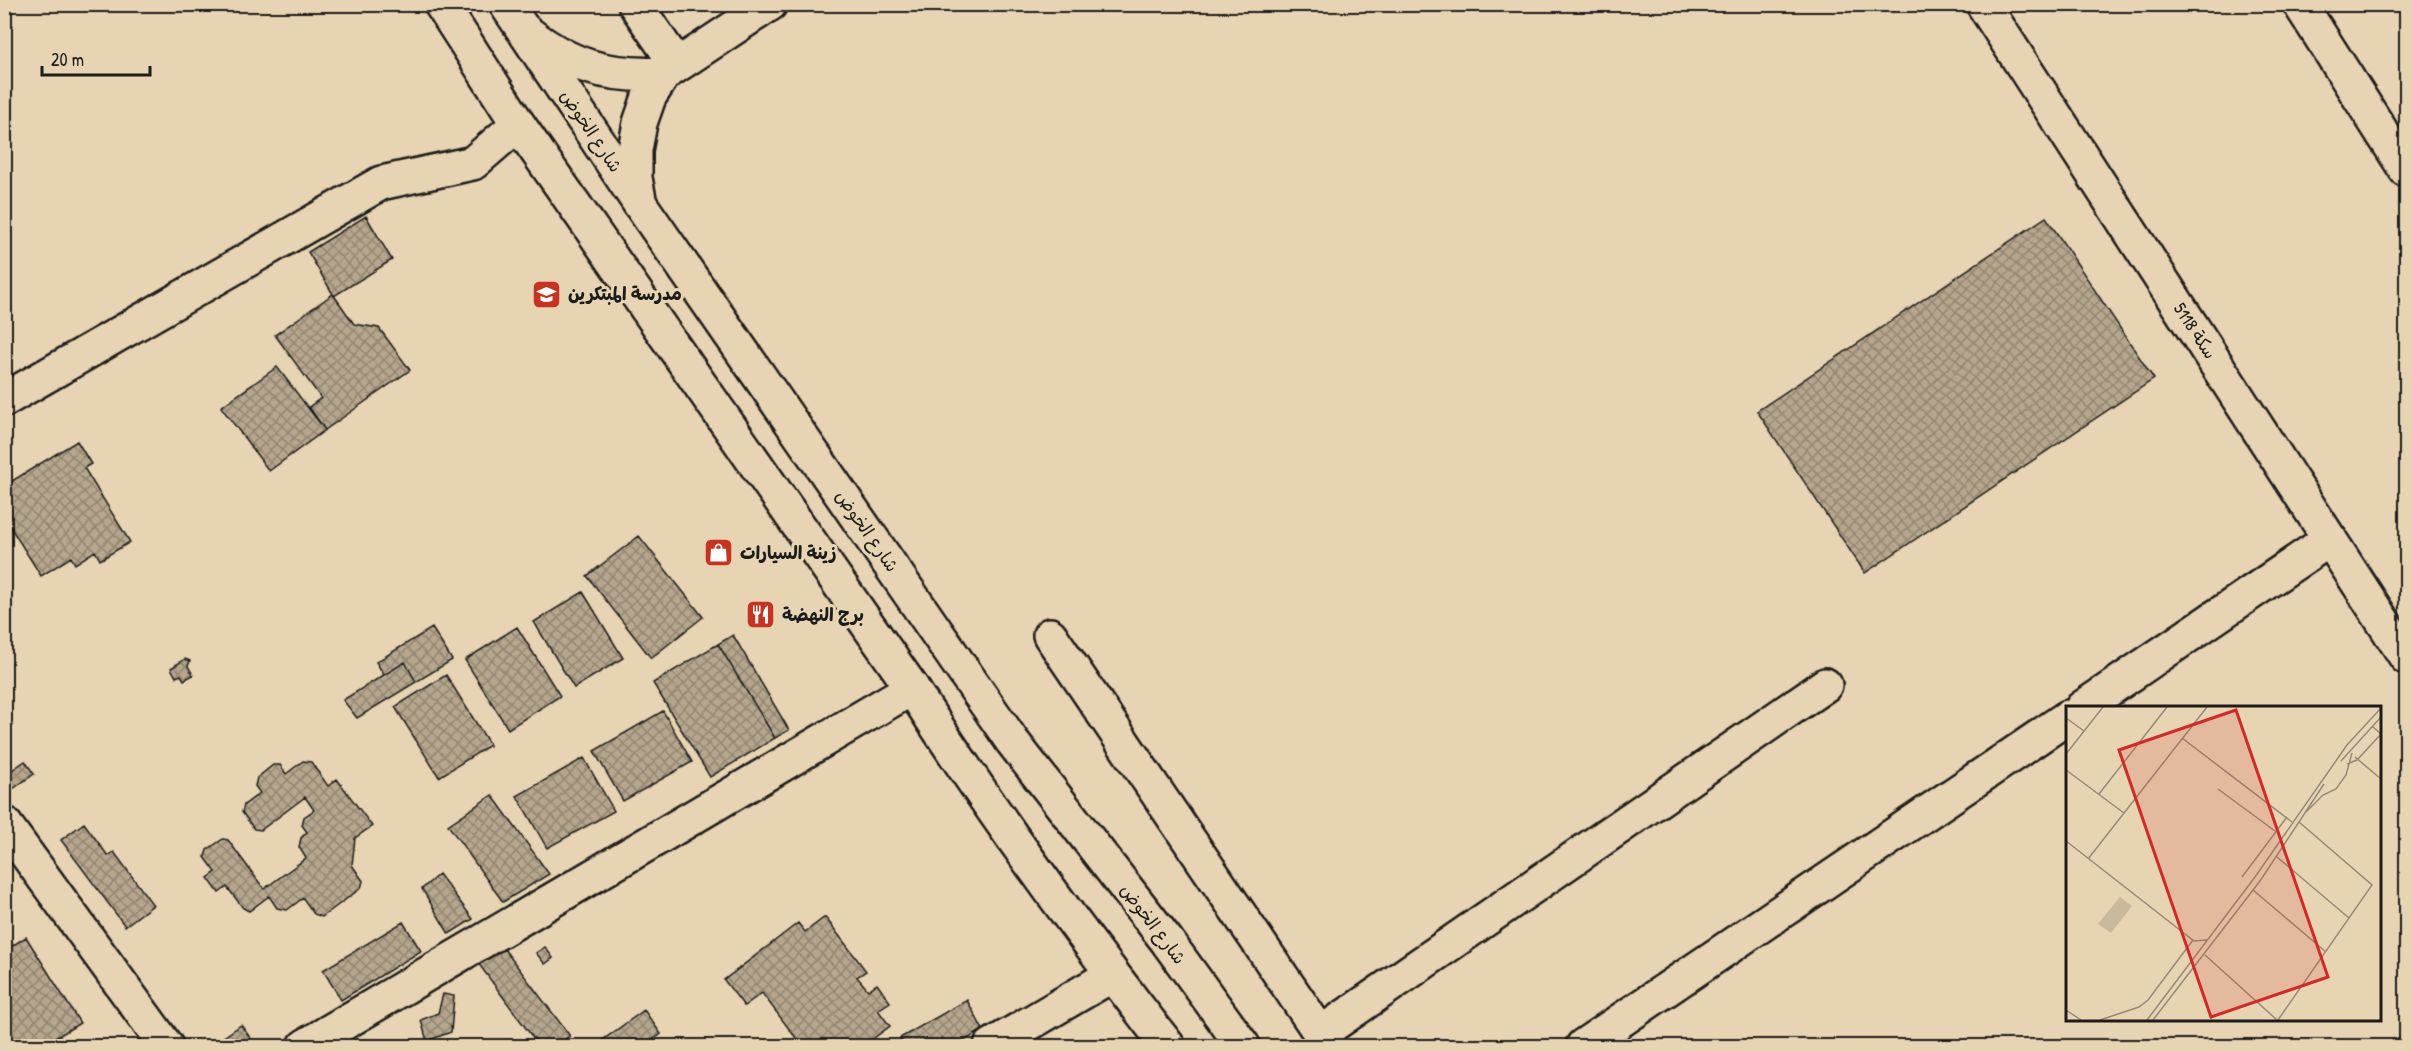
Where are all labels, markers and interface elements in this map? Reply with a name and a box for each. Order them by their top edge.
scale bar [42,39,150,77]
text: 20 m [51,47,84,72]
street label: شارع الخوض [554,84,628,177]
school or university icon: مدرسة المبتكرين [531,278,563,310]
place label: مدرسة المبتكرين [568,281,682,306]
street label: سكة 5118 [2168,298,2223,364]
street label: شارع الخوض [830,485,905,577]
shop icon: زينة السيارات [703,537,735,569]
place label: زينة السيارات [740,540,837,565]
restaurant icon: برج النهضة [745,599,777,631]
place label: برج النهضة [782,602,864,627]
inset map [2066,706,2381,1021]
street label: شارع الخوض [1115,878,1192,969]

